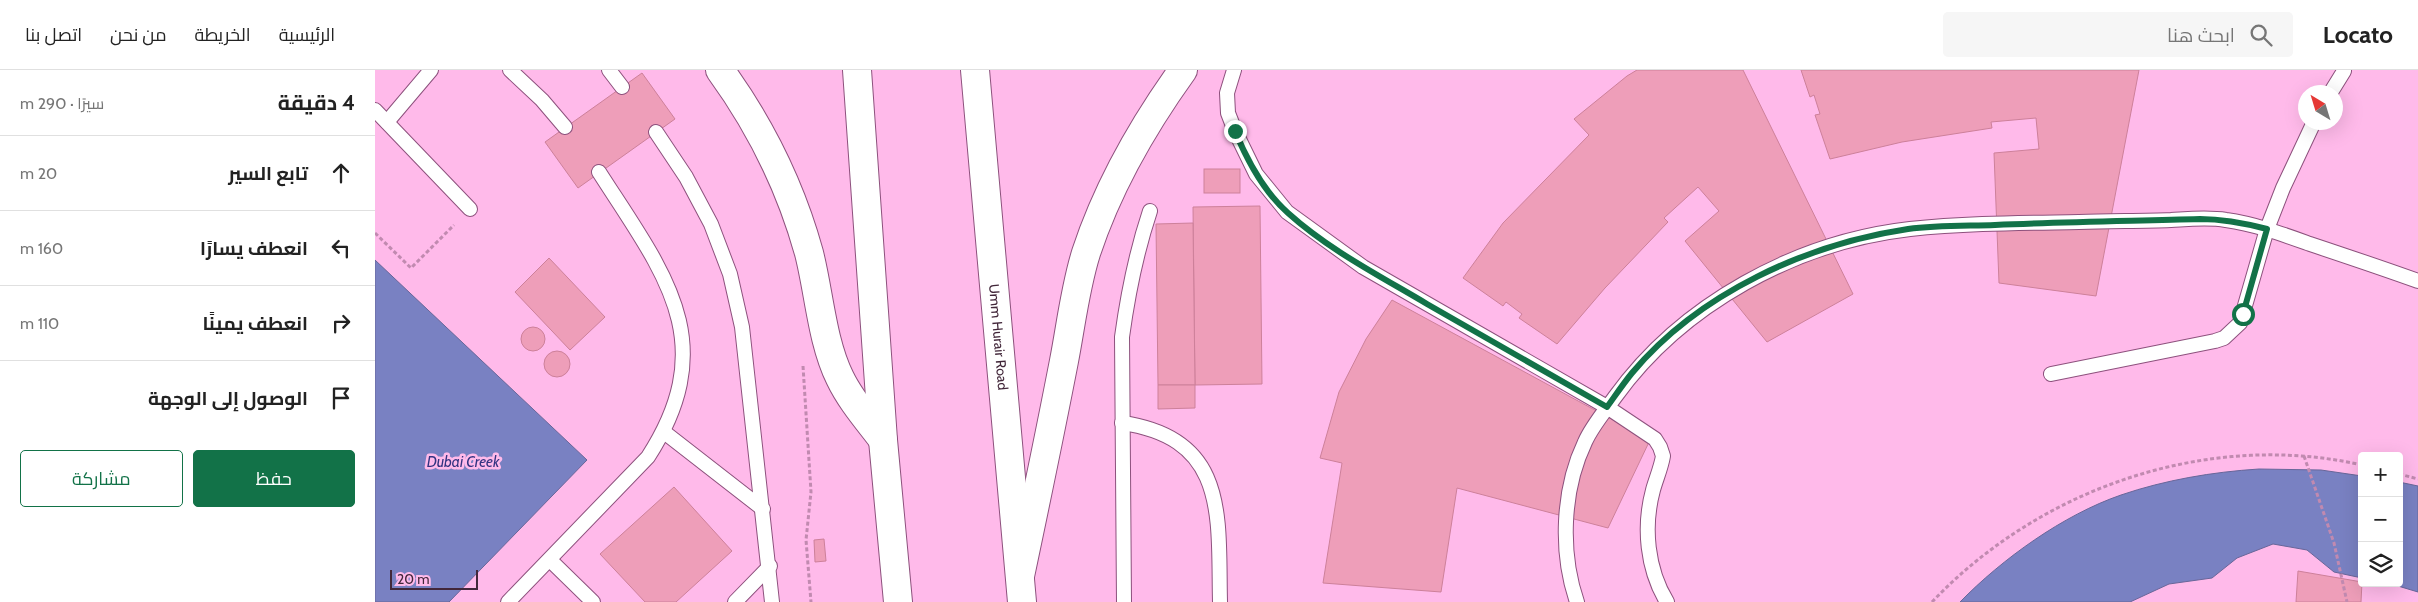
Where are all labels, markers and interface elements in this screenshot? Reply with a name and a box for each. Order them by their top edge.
search box [1943,12,2293,57]
text: Locato [2323,20,2393,49]
icon: search [2247,21,2275,49]
text: اتصل بنا [25,24,82,46]
text: من نحن [110,24,166,46]
text: الخريطة [194,24,251,46]
text: الرئيسية [279,24,335,46]
text: ابحث هنا [2167,24,2235,47]
north arrow [2298,85,2343,130]
text: 4 دقيقة [278,90,355,115]
text: سيرًا · 290 m [20,94,104,113]
route end [1224,120,1247,143]
icon: ahead [327,159,355,187]
text: تابع السير [228,162,308,185]
text: 20 m [20,164,57,183]
icon: left [327,234,355,262]
text: انعطف يسارًا [200,237,308,260]
text: 160 m [20,239,63,258]
street label: Umm Hurair Road [985,283,1012,391]
route start [2232,303,2255,326]
icon: right [327,309,355,337]
text: انعطف يمينًا [202,312,308,335]
text: 110 m [20,314,59,333]
icon: arrive [327,384,355,412]
text: الوصول إلى الوجهة [148,387,308,410]
button: مشاركة [20,450,183,507]
button: حفظ [193,450,355,507]
map controls [2358,452,2403,587]
button: + [2358,452,2403,497]
water label: Dubai Creek [427,453,500,471]
button: − [2358,497,2403,542]
button: layers [2358,542,2403,587]
scale bar [390,567,477,590]
text: 20 m [397,570,430,588]

